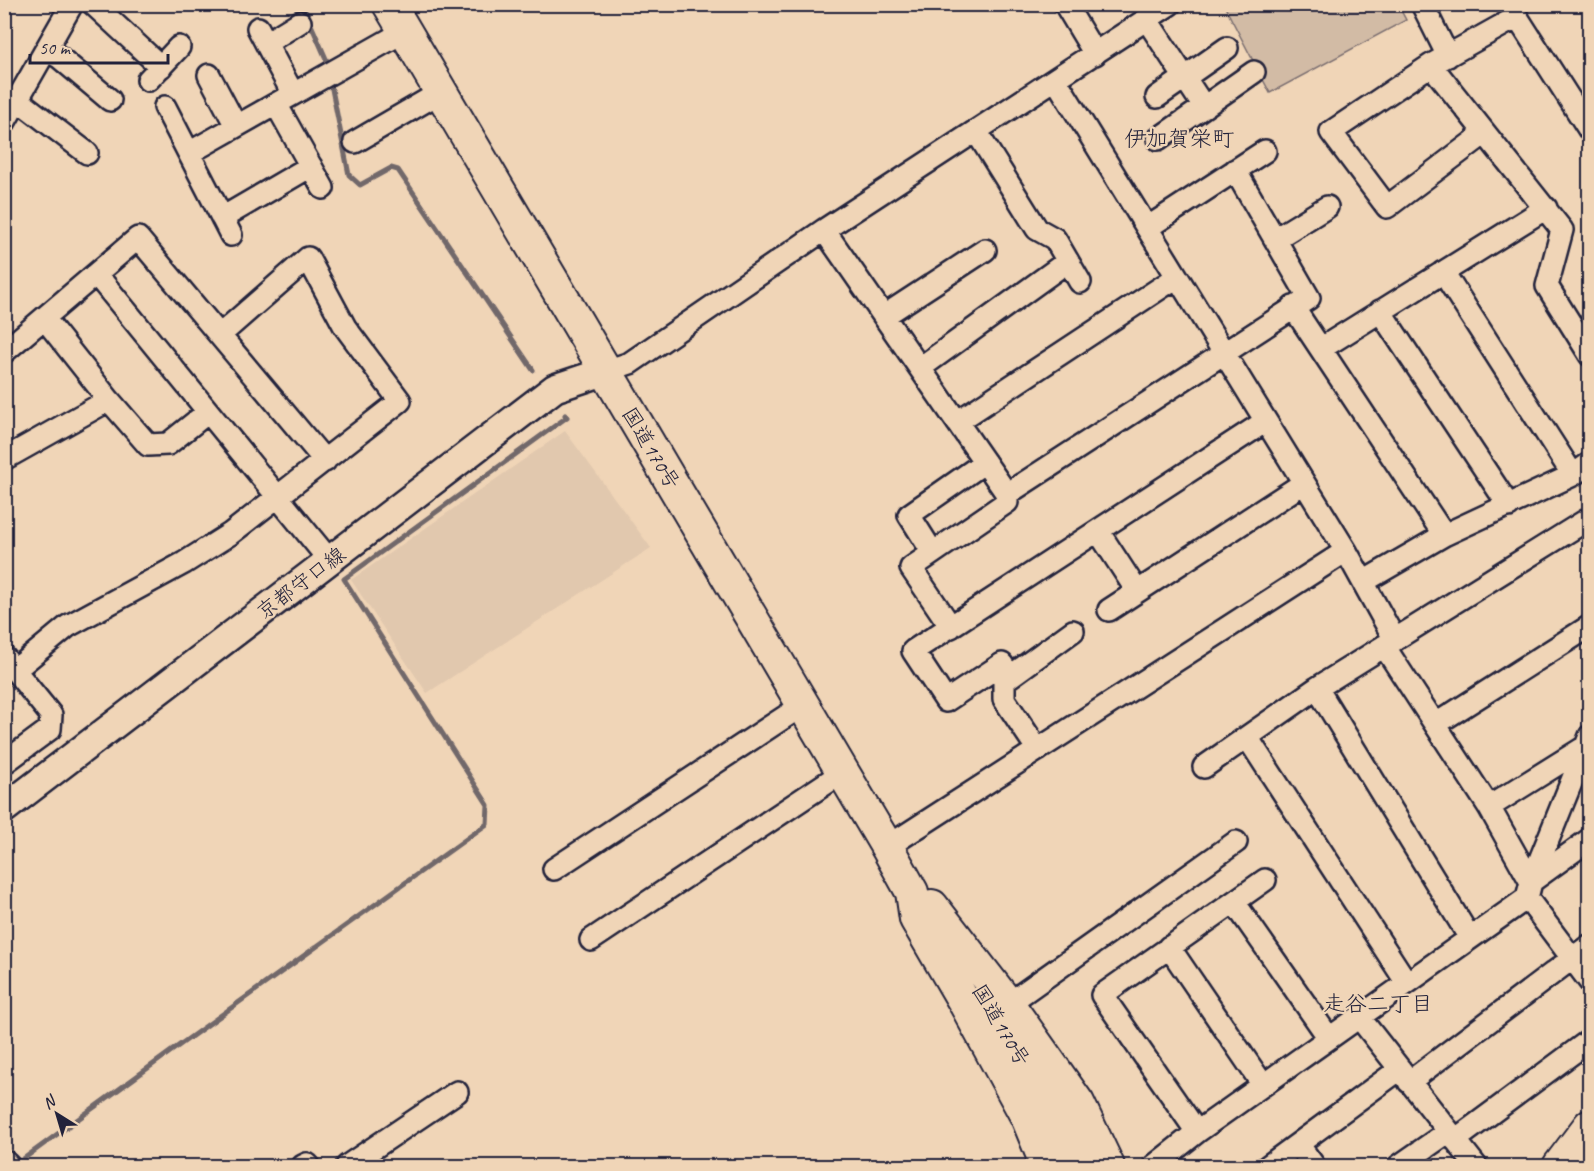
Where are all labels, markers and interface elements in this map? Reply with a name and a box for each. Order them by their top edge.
scale bar [30,27,168,65]
text: 50 m [39,37,72,59]
district label: 伊加賀栄町 [1124,125,1234,153]
street label: 国道170号 [616,402,686,494]
street label: 京都守口線 [251,541,351,625]
street label: 国道170号 [966,979,1036,1071]
district label: 走谷二丁目 [1323,990,1433,1018]
north arrow [27,1084,87,1144]
text: N [39,1090,61,1114]

